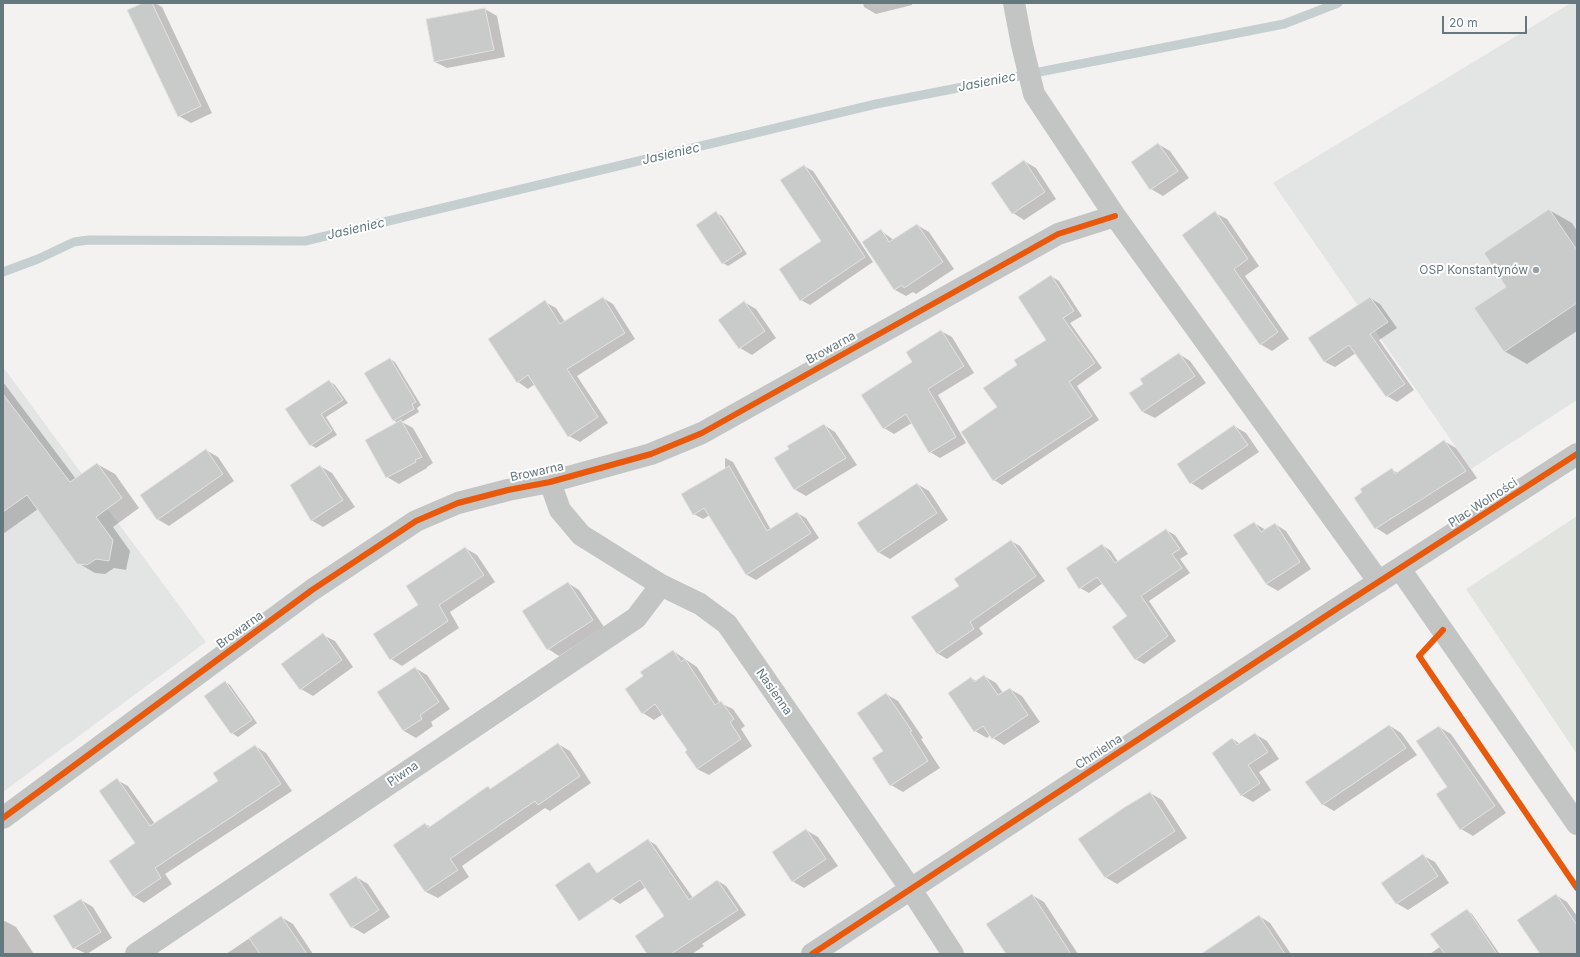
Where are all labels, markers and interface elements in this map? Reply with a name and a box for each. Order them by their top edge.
scale bar [1444,8,1529,34]
text: 20 m [1449,15,1478,30]
water label: Jasieniec [957,69,1017,95]
water label: Jasieniec [641,140,701,168]
water label: Jasieniec [326,215,386,243]
place label: OSP Konstantynów [1419,263,1528,277]
marker: OSP Konstantynów [1531,265,1541,275]
street label: Browarna [804,329,858,367]
street label: Browarna [509,459,565,485]
street label: Plac Wolności [1446,475,1520,531]
street label: Browarna [214,608,266,652]
street label: Nasienna [753,666,795,718]
street label: Chmielna [1073,732,1125,772]
street label: Piwna [385,758,421,790]

